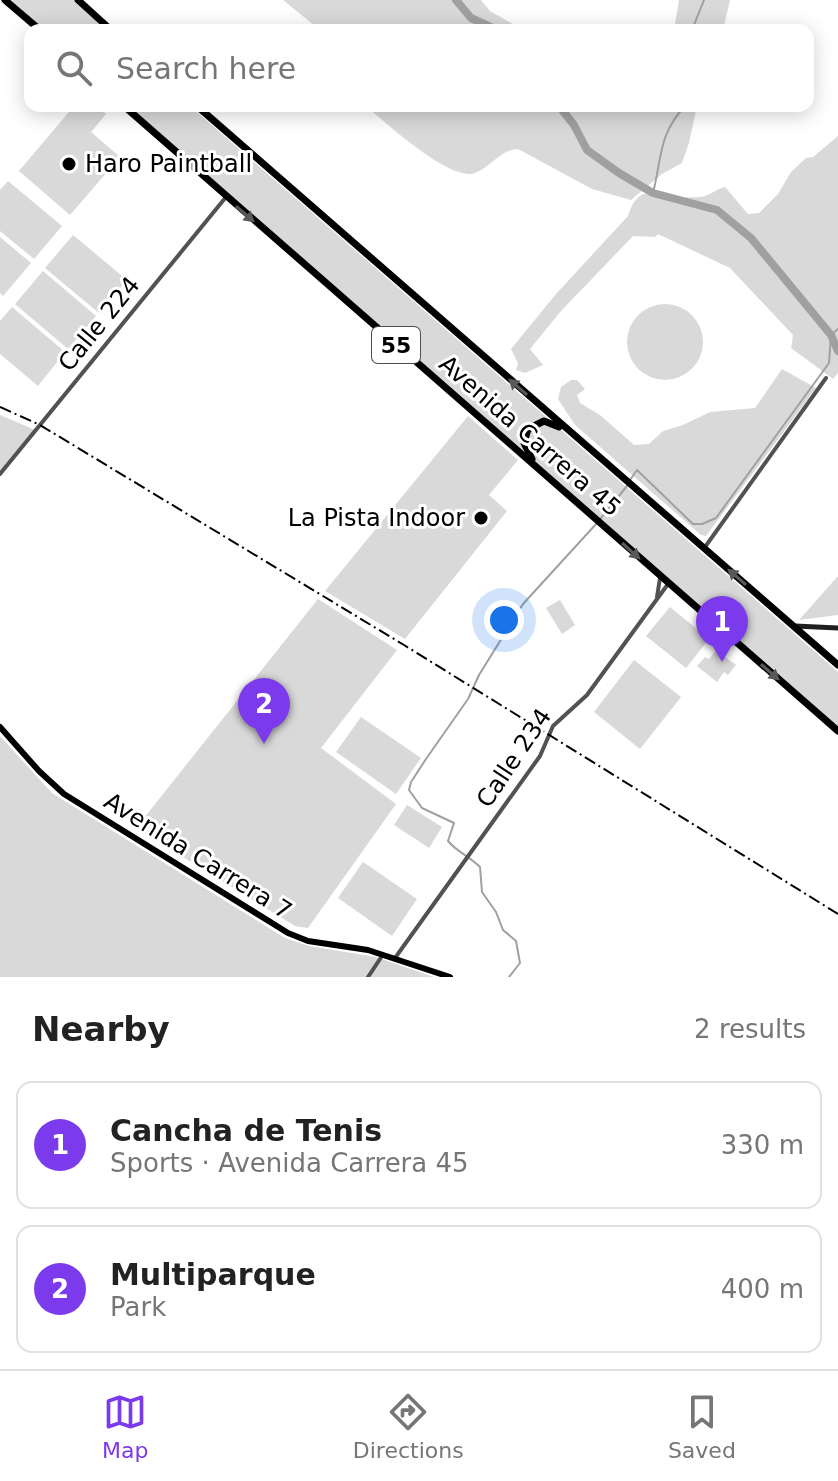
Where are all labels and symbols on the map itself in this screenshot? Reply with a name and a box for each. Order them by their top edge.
place label: Haro Paintball [85,150,252,178]
marker: Haro Paintball [60,155,78,173]
one-way arrow [235,205,255,222]
street label: Calle 224 [53,271,145,377]
road number: 55 [372,327,420,363]
street label: Avenida Carrera 45 [434,350,626,522]
one-way arrow [509,378,528,396]
place label: La Pista Indoor [288,504,465,532]
marker: La Pista Indoor [472,509,490,527]
one-way arrow [621,541,640,559]
one-way arrow [727,569,747,586]
pin: 1 [696,596,748,662]
your location [484,600,524,640]
one-way arrow [759,663,779,680]
pin: 2 [238,678,290,744]
street label: Calle 234 [471,703,557,813]
street label: Avenida Carrera 7 [99,787,297,925]

